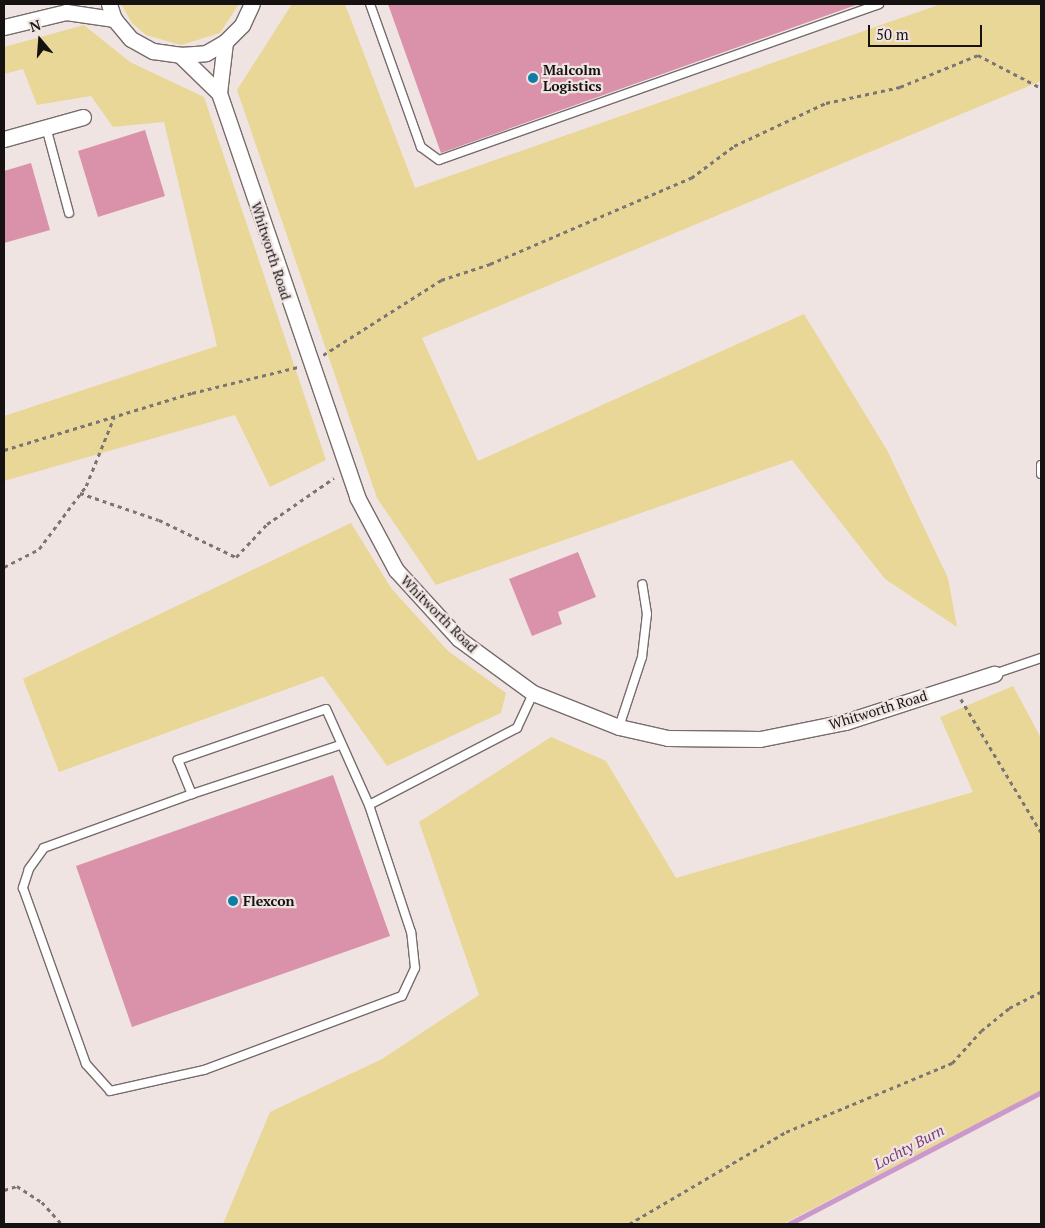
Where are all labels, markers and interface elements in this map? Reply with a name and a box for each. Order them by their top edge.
north arrow [15,15,65,65]
text: N [27,15,43,36]
scale bar [870,15,984,47]
text: 50 m [876,24,909,44]
place label: Malcolm Logistics [543,62,602,94]
marker: Malcolm Logistics [527,72,539,84]
street label: Whitworth Road [247,200,295,302]
street label: Whitworth Road [397,572,481,656]
street label: Whitworth Road [827,687,929,733]
place label: Flexcon [243,893,294,909]
marker: Flexcon [227,895,239,907]
water label: Lochty Burn [871,1121,947,1173]

